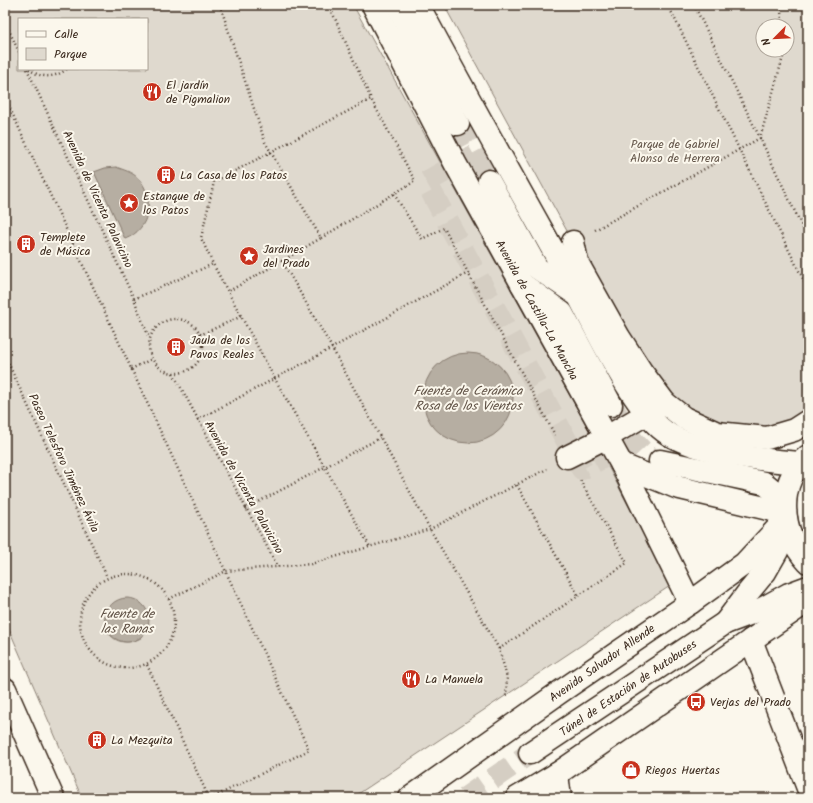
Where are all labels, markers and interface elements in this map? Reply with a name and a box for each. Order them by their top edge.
legend [18,18,148,70]
north arrow [755,18,795,58]
text: Calle [54,25,79,44]
text: N [757,35,776,48]
text: Parque [54,45,88,64]
place label: El jardín de Pigmalion [166,76,230,109]
restaurant icon: El jardín de Pigmalion [141,81,163,103]
street label: Avenida de Vicenta Palavicino [57,127,138,271]
park label: Parque de Gabriel Alonso de Herrera [630,135,720,168]
building icon: La Casa de los Patos [155,164,177,186]
place label: La Casa de los Patos [180,166,287,185]
place label: Estanque de los Patos [143,187,205,220]
place icon: Estanque de los Patos [118,192,140,214]
place label: Templete de Música [40,228,91,261]
building icon: Templete de Música [15,233,37,255]
street label: Avenida de Castilla-La Mancha [490,237,583,384]
place label: Jardines del Prado [263,240,310,273]
place icon: Jardines del Prado [238,245,260,267]
place label: Jaula de los Pavos Reales [190,331,254,364]
building icon: Jaula de los Pavos Reales [165,336,187,358]
water label: Fuente de Cerámica Rosa de los Vientos [414,381,523,417]
street label: Paseo Telesforo Jiménez Ávila [23,391,104,536]
street label: Avenida de Vicenta Palavicino [199,417,288,557]
water label: Fuente de las Ranas [100,604,155,640]
street label: Avenida Salvador Allende [545,619,660,707]
street label: Túnel de Estación de Autobuses [556,635,701,742]
restaurant icon: La Manuela [400,668,422,690]
place label: La Manuela [425,670,484,689]
bus stop icon: Verjas del Prado [685,691,707,713]
place label: Verjas del Prado [710,693,791,712]
building icon: La Mezquita [86,729,108,751]
place label: La Mezquita [111,731,173,750]
shop icon: Riegos Huertas [620,759,642,781]
place label: Riegos Huertas [645,761,720,780]

